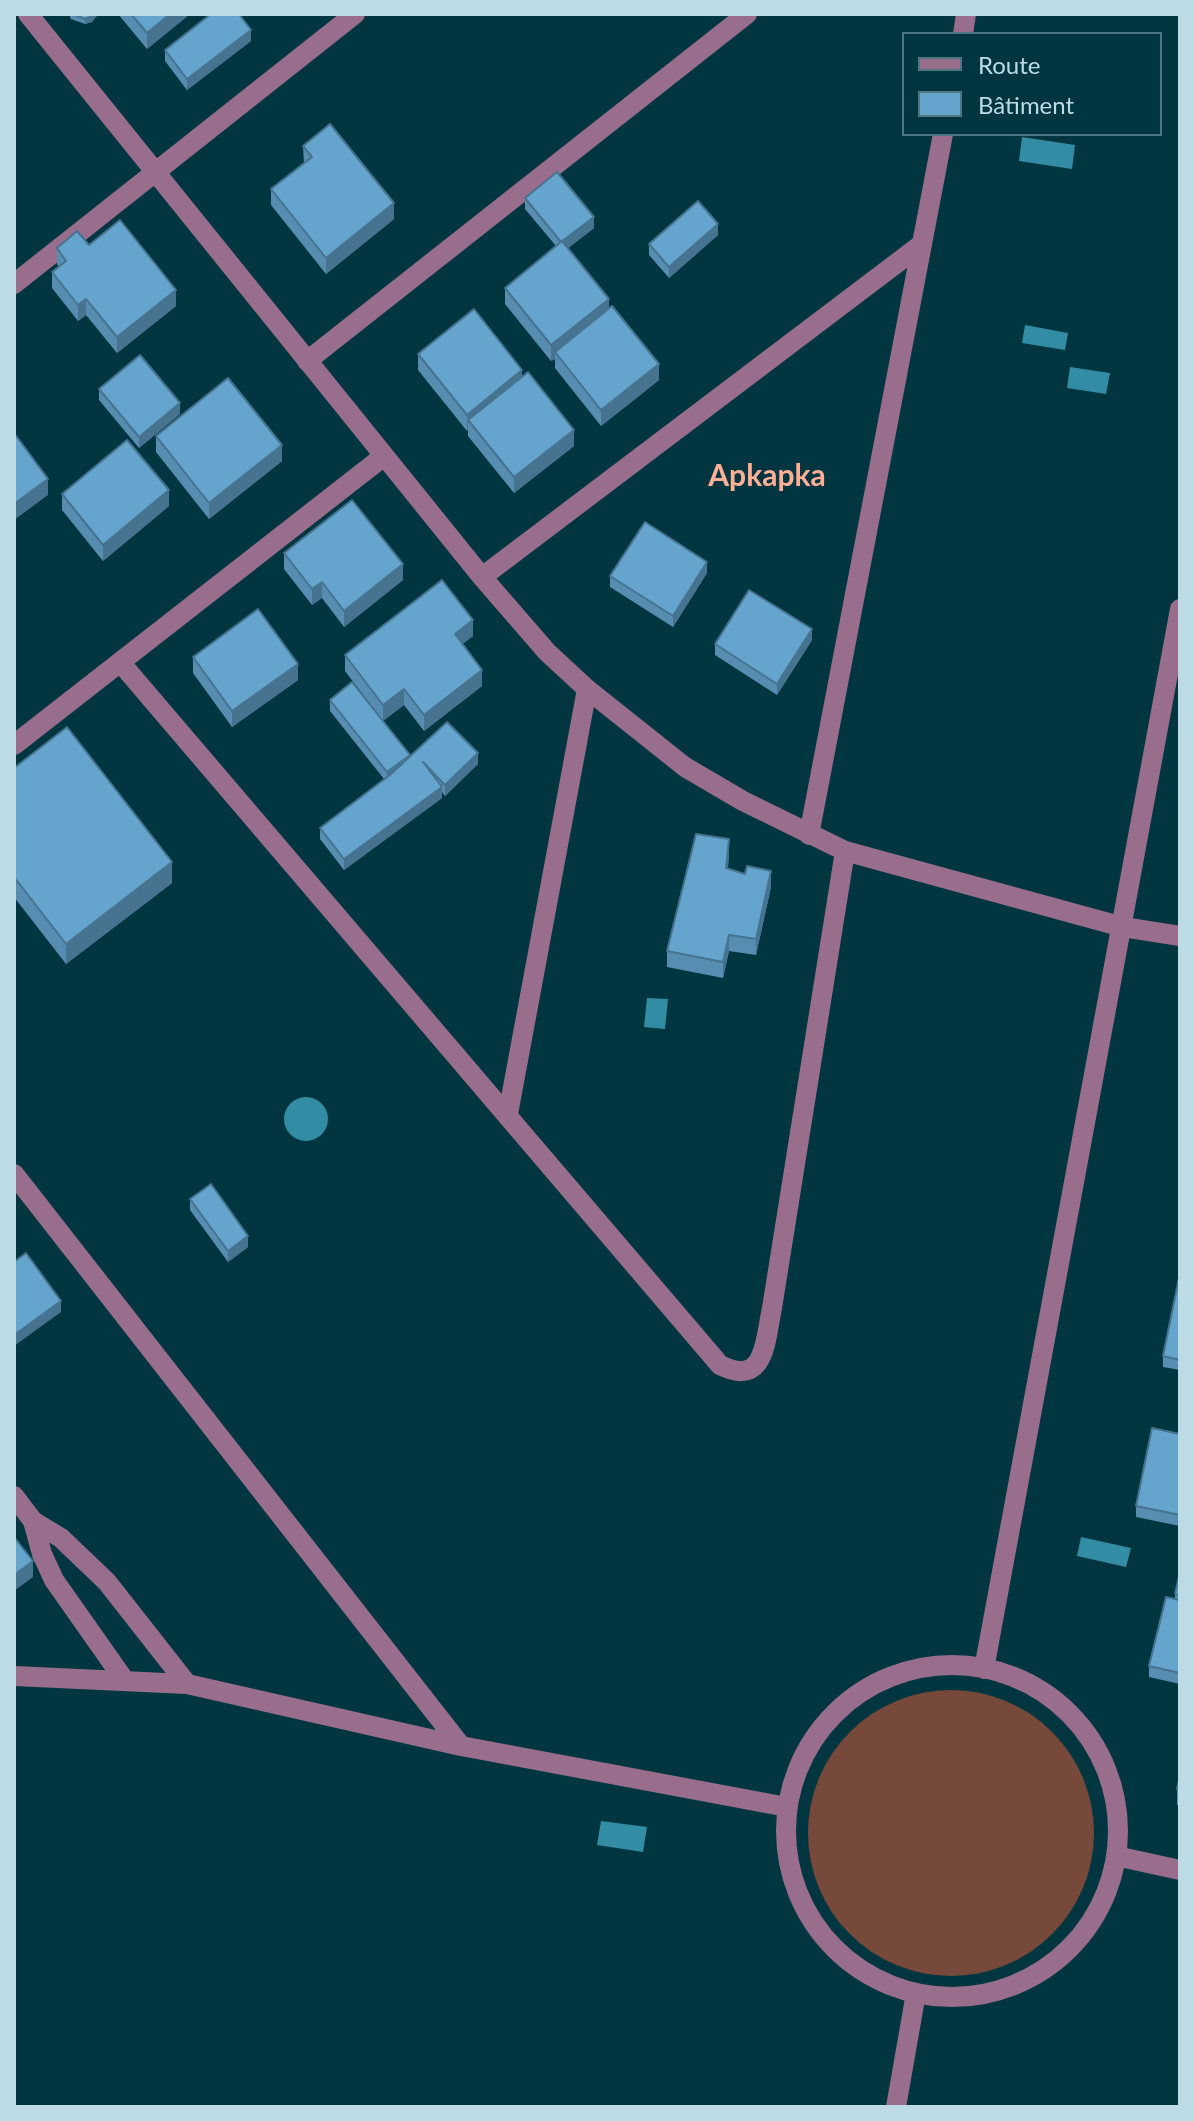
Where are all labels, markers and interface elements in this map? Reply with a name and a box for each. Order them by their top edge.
legend [902,32,1162,136]
text: Route [978,50,1040,79]
text: Bâtiment [978,90,1074,119]
district label: Apkapka [708,458,826,494]

